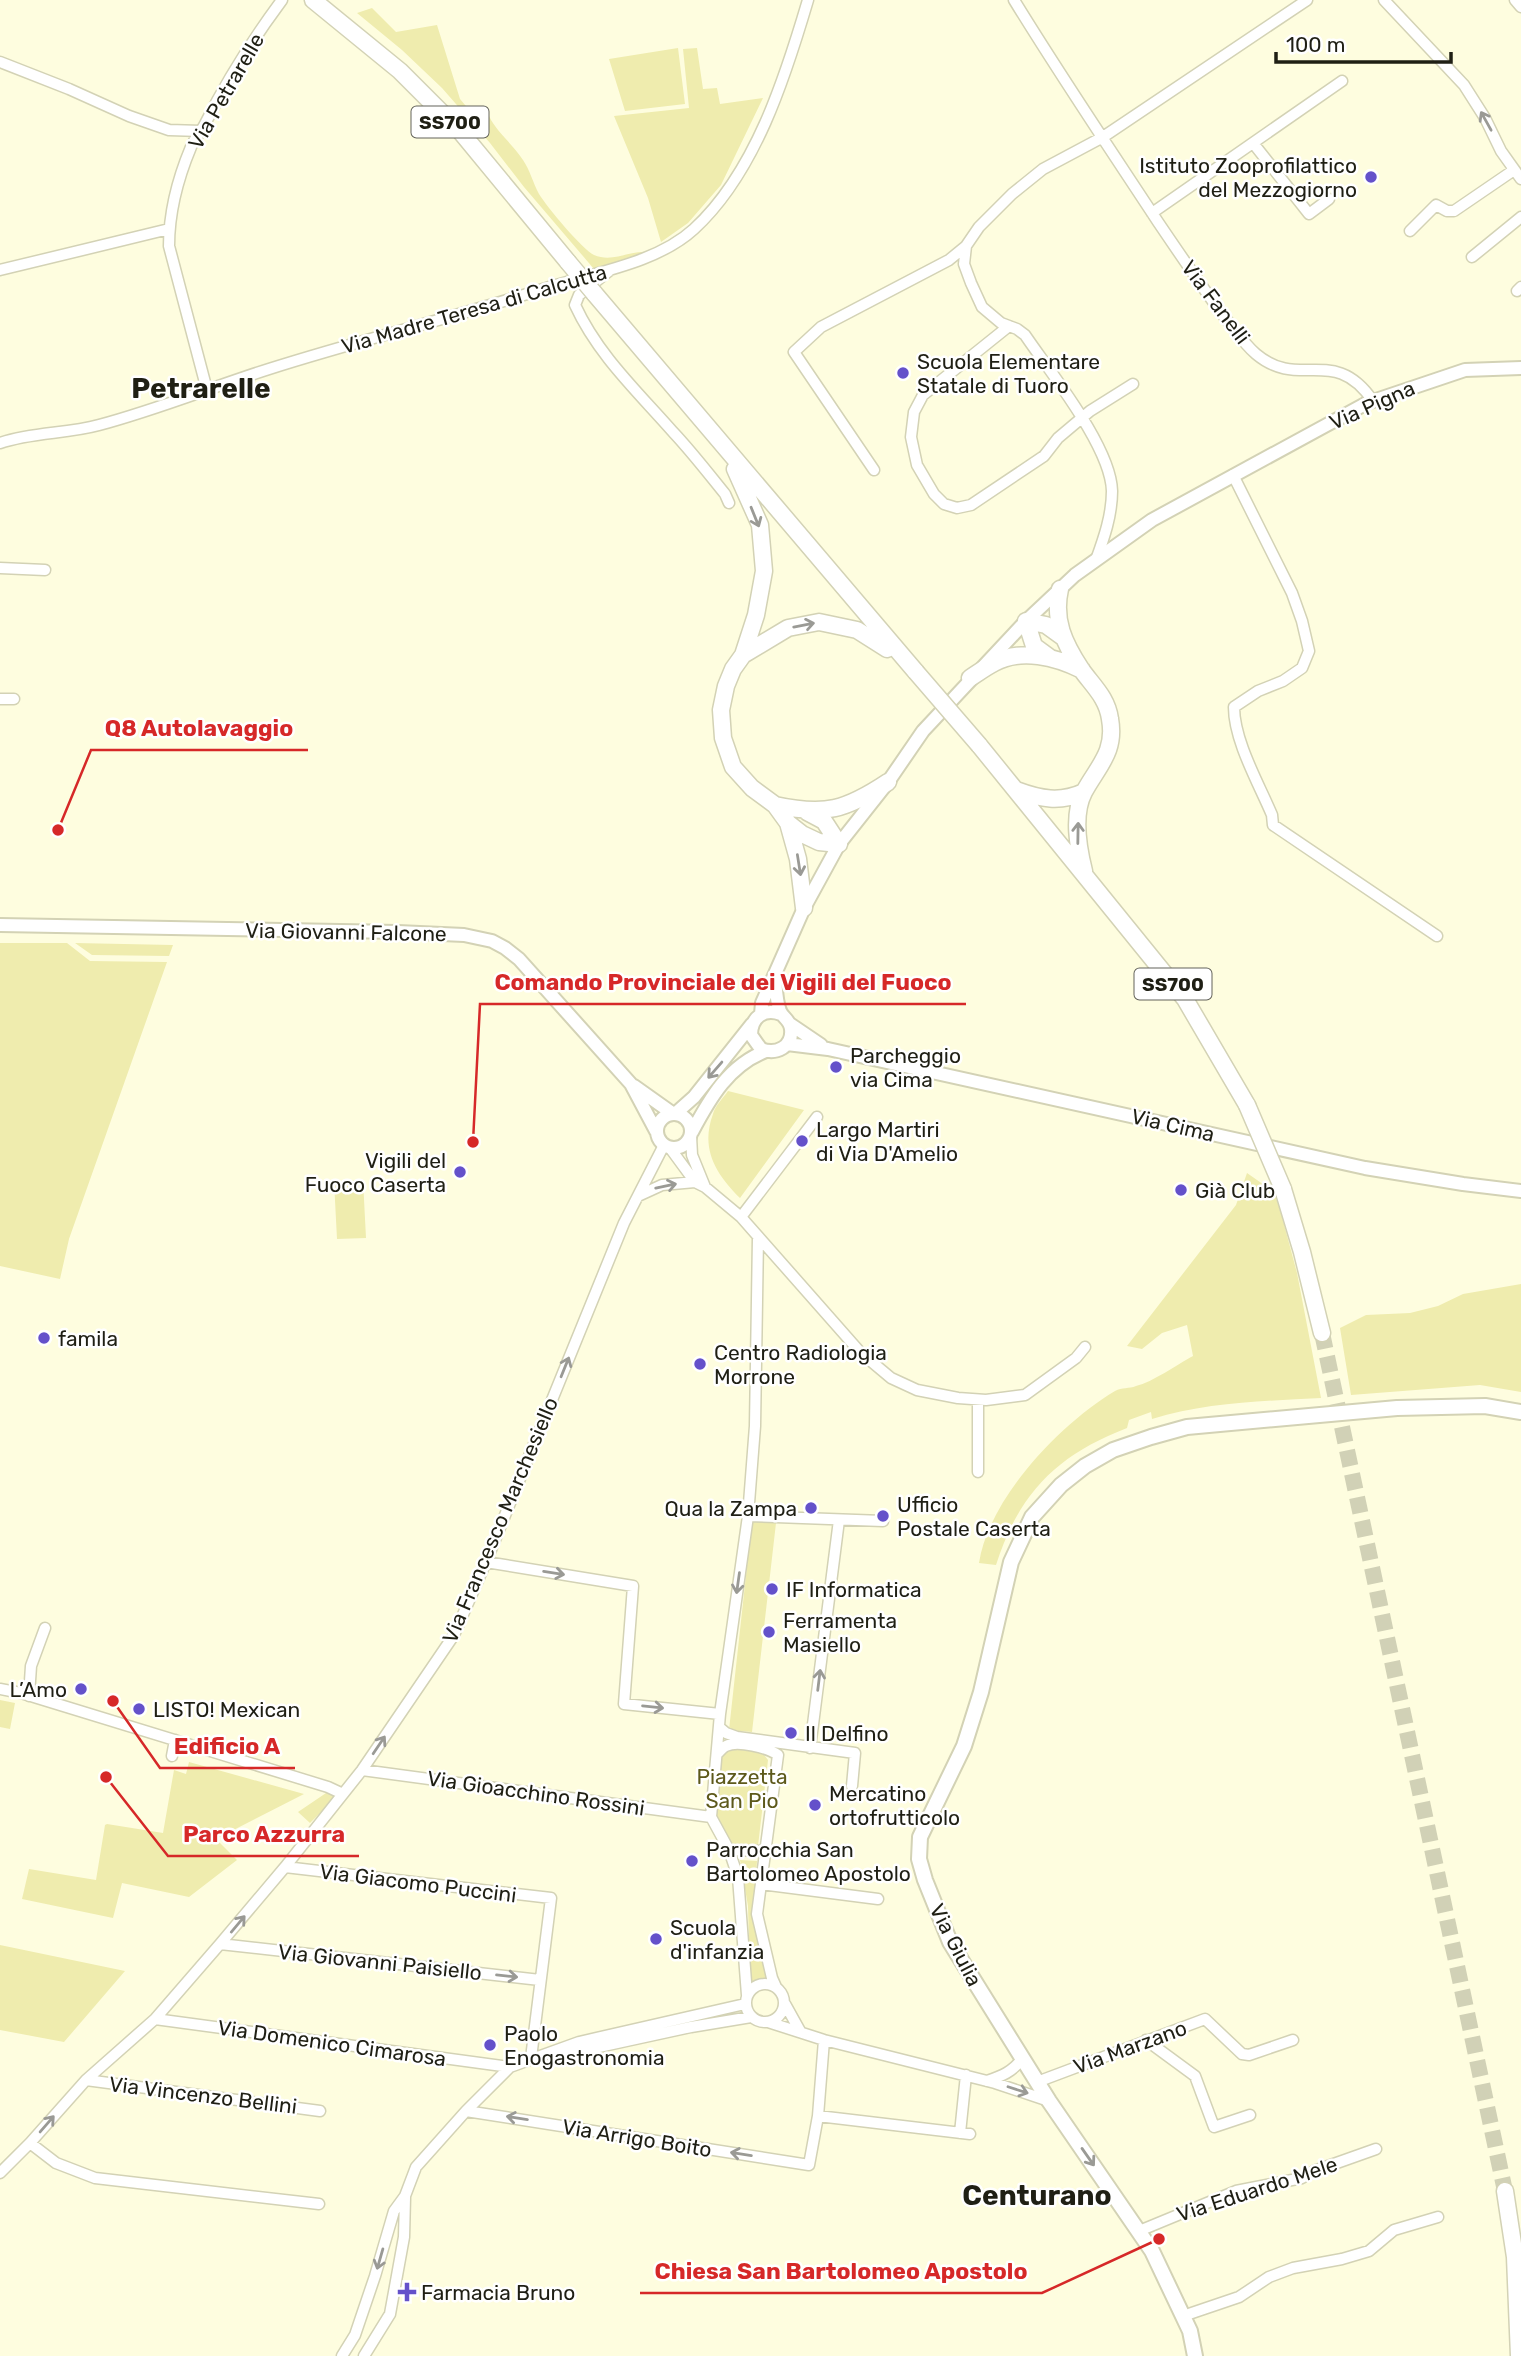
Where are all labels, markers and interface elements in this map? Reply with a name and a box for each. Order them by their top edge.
scale bar [1276,21,1451,65]
street label: Via Petrarelle [183,29,269,153]
text: 100 m [1286,32,1345,57]
road number: SS700 [412,106,489,138]
one-way arrow [1479,111,1492,132]
place label: Istituto Zooprofilattico del Mezzogiorno [1139,153,1357,202]
marker: Istituto Zooprofilattico del Mezzogiorno [1363,169,1379,185]
street label: Via Fanelli [1176,255,1256,349]
street label: Via Madre Teresa di Calcutta [338,259,610,359]
place label: Scuola Elementare Statale di Tuoro [917,349,1100,398]
marker: Scuola Elementare Statale di Tuoro [895,365,911,381]
district label: Petrarelle [131,372,271,405]
street label: Via Pigna [1325,375,1419,435]
one-way arrow [750,505,763,527]
one-way arrow [792,618,814,631]
callout: Q8 Autolavaggio [91,706,308,750]
text: Q8 Autolavaggio [105,714,293,742]
one-way arrow [1071,821,1085,844]
one-way arrow [793,853,806,876]
street label: Via Giovanni Falcone [245,918,447,946]
callout: Comando Provinciale dei Vigili del Fuoco [480,960,966,1004]
text: Comando Provinciale dei Vigili del Fuoco [494,968,952,996]
road number: SS700 [1134,968,1212,1000]
place label: Parcheggio via Cima [850,1043,961,1092]
marker: Parcheggio via Cima [828,1059,844,1075]
one-way arrow [707,1060,723,1078]
street label: Via Cima [1129,1103,1217,1147]
place label: Largo Martiri di Via D'Amelio [816,1117,958,1166]
marker: Largo Martiri di Via D'Amelio [794,1133,810,1149]
place label: Vigili del Fuoco Caserta [305,1148,446,1197]
marker: Vigili del Fuoco Caserta [452,1164,468,1180]
place label: Già Club [1195,1178,1275,1203]
one-way arrow [654,1179,677,1193]
marker: Già Club [1173,1182,1189,1198]
place label: famila [58,1326,118,1351]
marker: famila [36,1330,52,1346]
place label: Centro Radiologia Morrone [714,1340,887,1389]
marker: Centro Radiologia Morrone [692,1356,708,1372]
one-way arrow [559,1357,572,1379]
street label: Via Francesco Marchesiello [437,1393,563,1647]
place label: Ufficio Postale Caserta [897,1492,1051,1541]
place label: Qua la Zampa [665,1496,797,1521]
marker: Qua la Zampa [803,1500,819,1516]
marker: Ufficio Postale Caserta [875,1508,891,1524]
one-way arrow [542,1567,565,1580]
one-way arrow [731,1572,744,1594]
place label: IF Informatica [786,1577,922,1602]
marker: IF Informatica [764,1581,780,1597]
place label: Ferramenta Masiello [783,1608,897,1657]
marker: Ferramenta Masiello [761,1624,777,1640]
one-way arrow [812,1669,825,1692]
place label: L’Amo [9,1677,67,1702]
marker: L’Amo [73,1681,89,1697]
place label: LISTO! Mexican [153,1697,300,1722]
marker: LISTO! Mexican [131,1701,147,1717]
one-way arrow [641,1701,664,1714]
place label: Il Delfino [805,1721,889,1746]
callout: Edificio A [160,1724,295,1768]
marker: Il Delfino [783,1725,799,1741]
text: Edificio A [174,1732,281,1760]
one-way arrow [372,1736,386,1756]
park label: Piazzetta San Pio [696,1764,788,1813]
street label: Via Gioacchino Rossini [426,1765,646,1821]
place label: Mercatino ortofrutticolo [829,1781,960,1830]
marker: Mercatino ortofrutticolo [807,1797,823,1813]
callout: Parco Azzurra [168,1812,359,1856]
text: Parco Azzurra [183,1820,345,1848]
place label: Parrocchia San Bartolomeo Apostolo [706,1837,911,1886]
marker: Parrocchia San Bartolomeo Apostolo [684,1853,700,1869]
street label: Via Giacomo Puccini [318,1859,518,1907]
street label: Via Giulia [925,1900,987,1990]
one-way arrow [230,1915,246,1933]
place label: Scuola d'infanzia [670,1915,764,1964]
marker: Scuola d'infanzia [648,1931,664,1947]
street label: Via Giovanni Paisiello [277,1939,483,1985]
one-way arrow [495,1970,518,1983]
street label: Via Domenico Cimarosa [216,2015,448,2071]
street label: Via Marzano [1070,2015,1190,2079]
place label: Paolo Enogastronomia [504,2021,665,2070]
marker: Paolo Enogastronomia [482,2037,498,2053]
street label: Via Vincenzo Bellini [108,2071,298,2119]
one-way arrow [1007,2085,1029,2098]
one-way arrow [506,2112,528,2125]
street label: Via Arrigo Boito [560,2114,714,2162]
one-way arrow [39,2116,56,2133]
one-way arrow [730,2147,753,2160]
one-way arrow [1081,2147,1095,2166]
street label: Via Eduardo Mele [1173,2151,1341,2227]
district label: Centurano [962,2179,1112,2212]
one-way arrow [373,2248,386,2270]
callout: Chiesa San Bartolomeo Apostolo [640,2249,1042,2293]
text: Chiesa San Bartolomeo Apostolo [655,2257,1027,2285]
place label: Farmacia Bruno [421,2280,575,2305]
marker: Farmacia Bruno [399,2284,415,2300]

